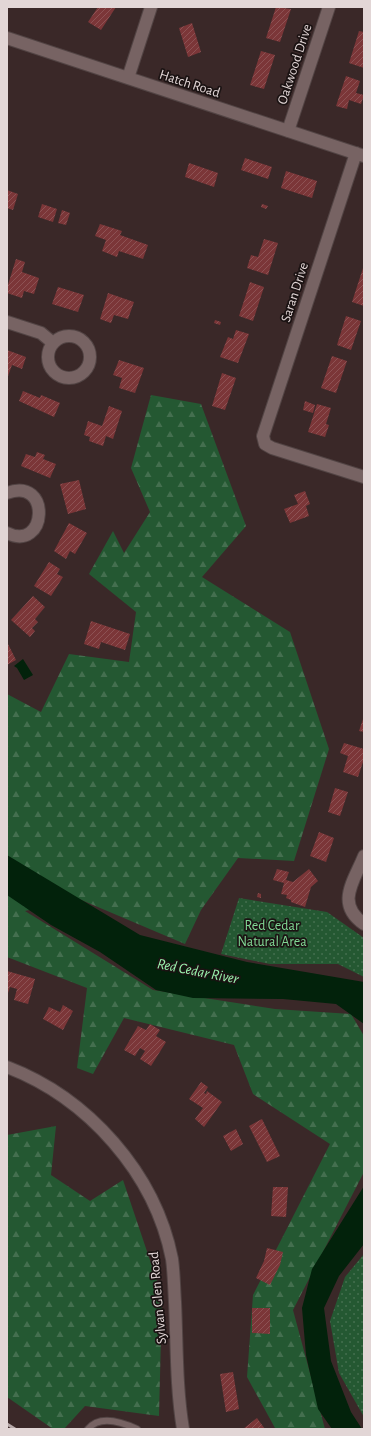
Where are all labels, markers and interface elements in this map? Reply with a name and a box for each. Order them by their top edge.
street label: Oakwood Drive [275,22,314,106]
street label: Hatch Road [158,68,222,100]
street label: Saran Drive [279,261,311,324]
park label: Red Cedar Natural Area [237,919,307,949]
water label: Red Cedar River [156,956,241,987]
street label: Sylvan Glen Road [147,1251,169,1345]

